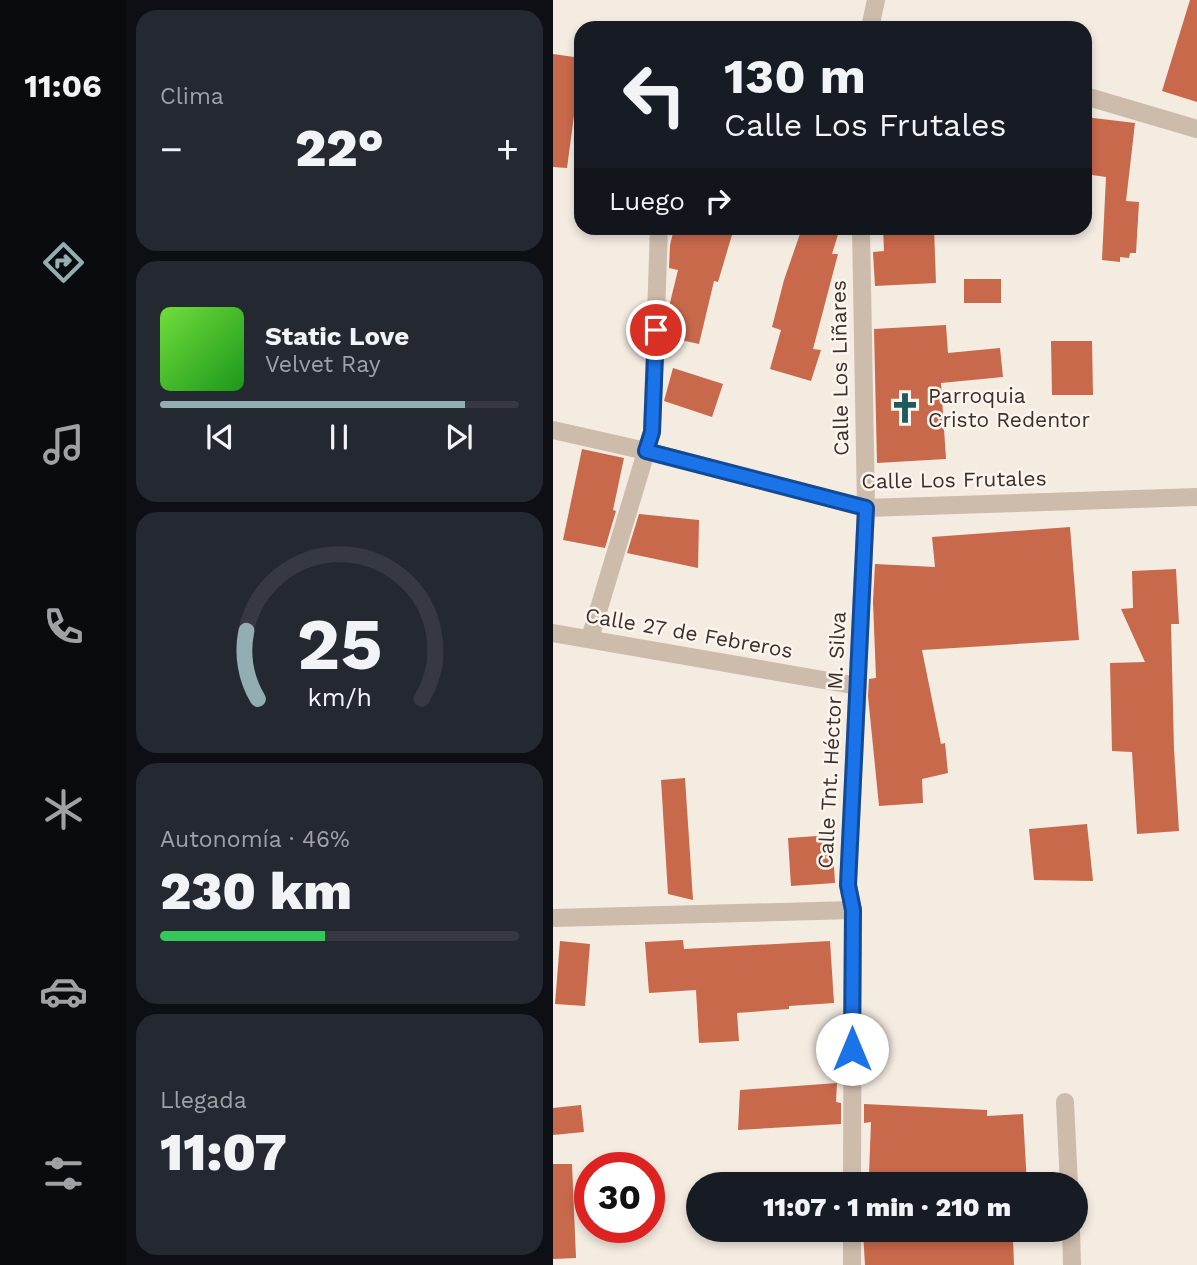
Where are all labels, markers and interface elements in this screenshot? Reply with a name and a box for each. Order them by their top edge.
text: 130 m [724,47,866,105]
icon: left [609,49,700,140]
text: 11:06 [24,67,102,105]
text: Clima [160,83,224,110]
text: Calle Los Frutales [724,106,1006,144]
text: 22° [295,118,384,179]
text: − [160,127,183,171]
text: + [496,127,519,171]
icon: right [699,182,737,220]
text: Luego [609,186,685,216]
icon: directions [39,238,88,287]
street label: Calle Los Liñares [825,280,854,456]
pin [626,300,686,360]
icon: arrive [637,311,675,349]
text: Static Love [265,321,409,351]
text: Velvet Ray [265,351,381,378]
place label: Parroquia Cristo Redentor [928,383,1090,432]
church icon: Parroquia Cristo Redentor [888,391,922,425]
icon: previous [201,418,239,456]
icon: pause [320,418,358,456]
icon: next [440,418,478,456]
icon: music [39,420,88,469]
street label: Calle Los Frutales [861,465,1047,494]
text: 25 [297,601,382,687]
icon: phone [39,602,88,651]
street label: Calle 27 de Febreros [583,602,795,663]
street label: Calle Tnt. Héctor M. Silva [812,611,851,869]
text: km/h [307,682,372,711]
icon: climate [39,785,88,834]
text: Autonomía · 46% [160,826,350,853]
text: 230 km [160,861,352,922]
icon: car [39,967,88,1016]
position arrow [815,1012,889,1086]
text: Llegada [160,1087,247,1114]
text: 11:07 [160,1122,287,1183]
icon: filters [39,1149,88,1198]
speed limit sign: 30 [574,1152,665,1243]
text: 11:07 · 1 min · 210 m [763,1192,1011,1222]

